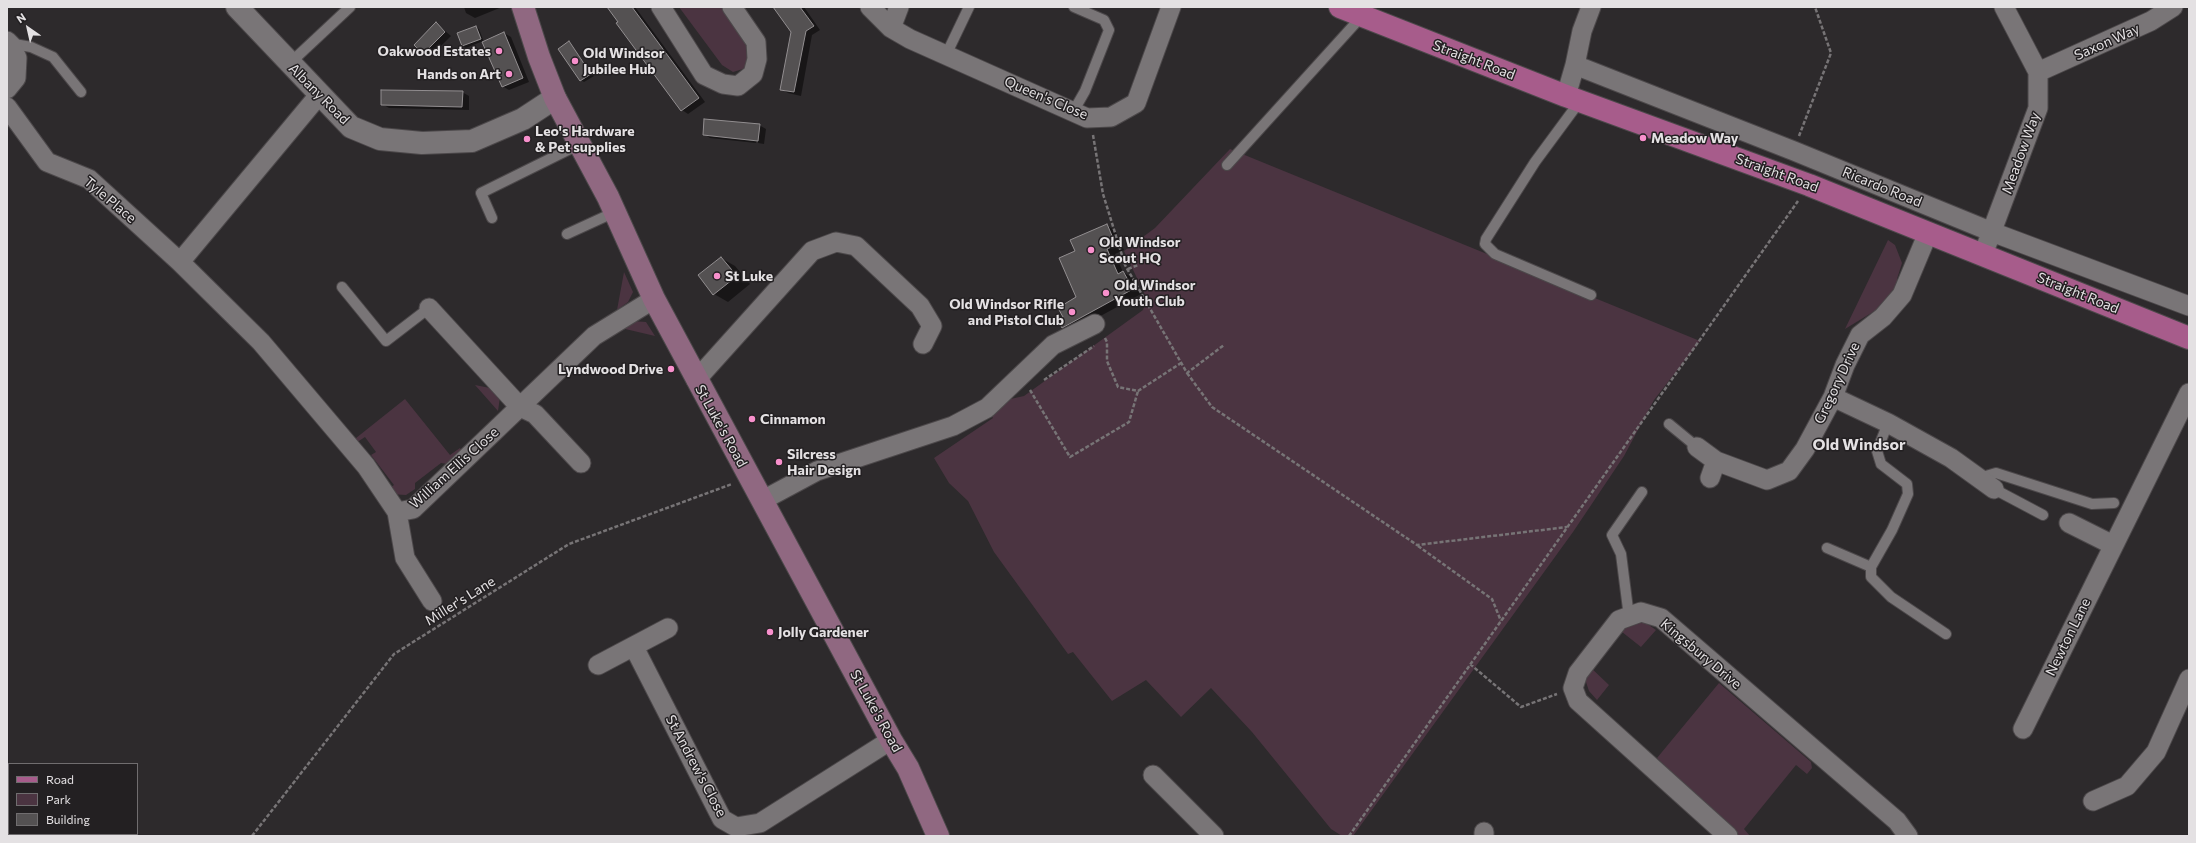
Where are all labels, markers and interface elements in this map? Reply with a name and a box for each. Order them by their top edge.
north arrow [8,8,48,48]
text: N [14,10,28,25]
street label: Saxon Way [2072,20,2142,64]
street label: Straight Road [1430,37,1518,83]
place label: Oakwood Estates [378,43,491,59]
place label: Old Windsor Jubilee Hub [583,45,665,78]
marker: Oakwood Estates [494,46,504,56]
marker: Old Windsor Jubilee Hub [570,56,580,66]
street label: Albany Road [285,60,353,128]
place label: Hands on Art [417,66,501,82]
marker: Hands on Art [504,69,514,79]
street label: Queen's Close [1002,73,1090,123]
street label: Meadow Way [1998,110,2044,196]
place label: Leo's Hardware & Pet supplies [535,123,635,156]
place label: Meadow Way [1651,130,1738,146]
marker: Meadow Way [1638,133,1648,143]
marker: Leo's Hardware & Pet supplies [522,134,532,144]
street label: Straight Road [1733,150,1821,196]
street label: Ricardo Road [1840,163,1924,211]
street label: Tyle Place [81,173,139,227]
place label: Old Windsor Scout HQ [1099,234,1181,266]
marker: Old Windsor Scout HQ [1086,245,1096,255]
place label: St Luke [725,268,773,284]
street label: Straight Road [2035,269,2121,317]
marker: St Luke [712,271,722,281]
place label: Old Windsor Youth Club [1114,277,1196,310]
marker: Old Windsor Youth Club [1101,288,1111,298]
place label: Old Windsor Rifle and Pistol Club [949,296,1064,328]
marker: Old Windsor Rifle and Pistol Club [1067,307,1077,317]
street label: Gregory Drive [1811,340,1863,426]
place label: Lyndwood Drive [558,361,663,377]
marker: Lyndwood Drive [666,364,676,374]
street label: St Luke's Road [691,382,751,470]
place label: Cinnamon [760,411,826,427]
marker: Cinnamon [747,414,757,424]
street label: William Ellis Close [406,424,502,512]
district label: Old Windsor [1812,435,1906,455]
place label: Silcress Hair Design [787,446,861,478]
marker: Silcress Hair Design [774,457,784,467]
street label: Miller's Lane [422,573,498,629]
street label: Newton Lane [2042,595,2094,679]
street label: Kingsbury Drive [1657,615,1745,693]
place label: Jolly Gardener [778,624,869,640]
marker: Jolly Gardener [765,627,775,637]
street label: St Luke's Road [846,667,906,755]
street label: St Andrew's Close [662,712,730,820]
legend [8,763,138,835]
text: Road [46,772,74,786]
text: Park [46,792,71,806]
text: Building [46,812,90,826]

